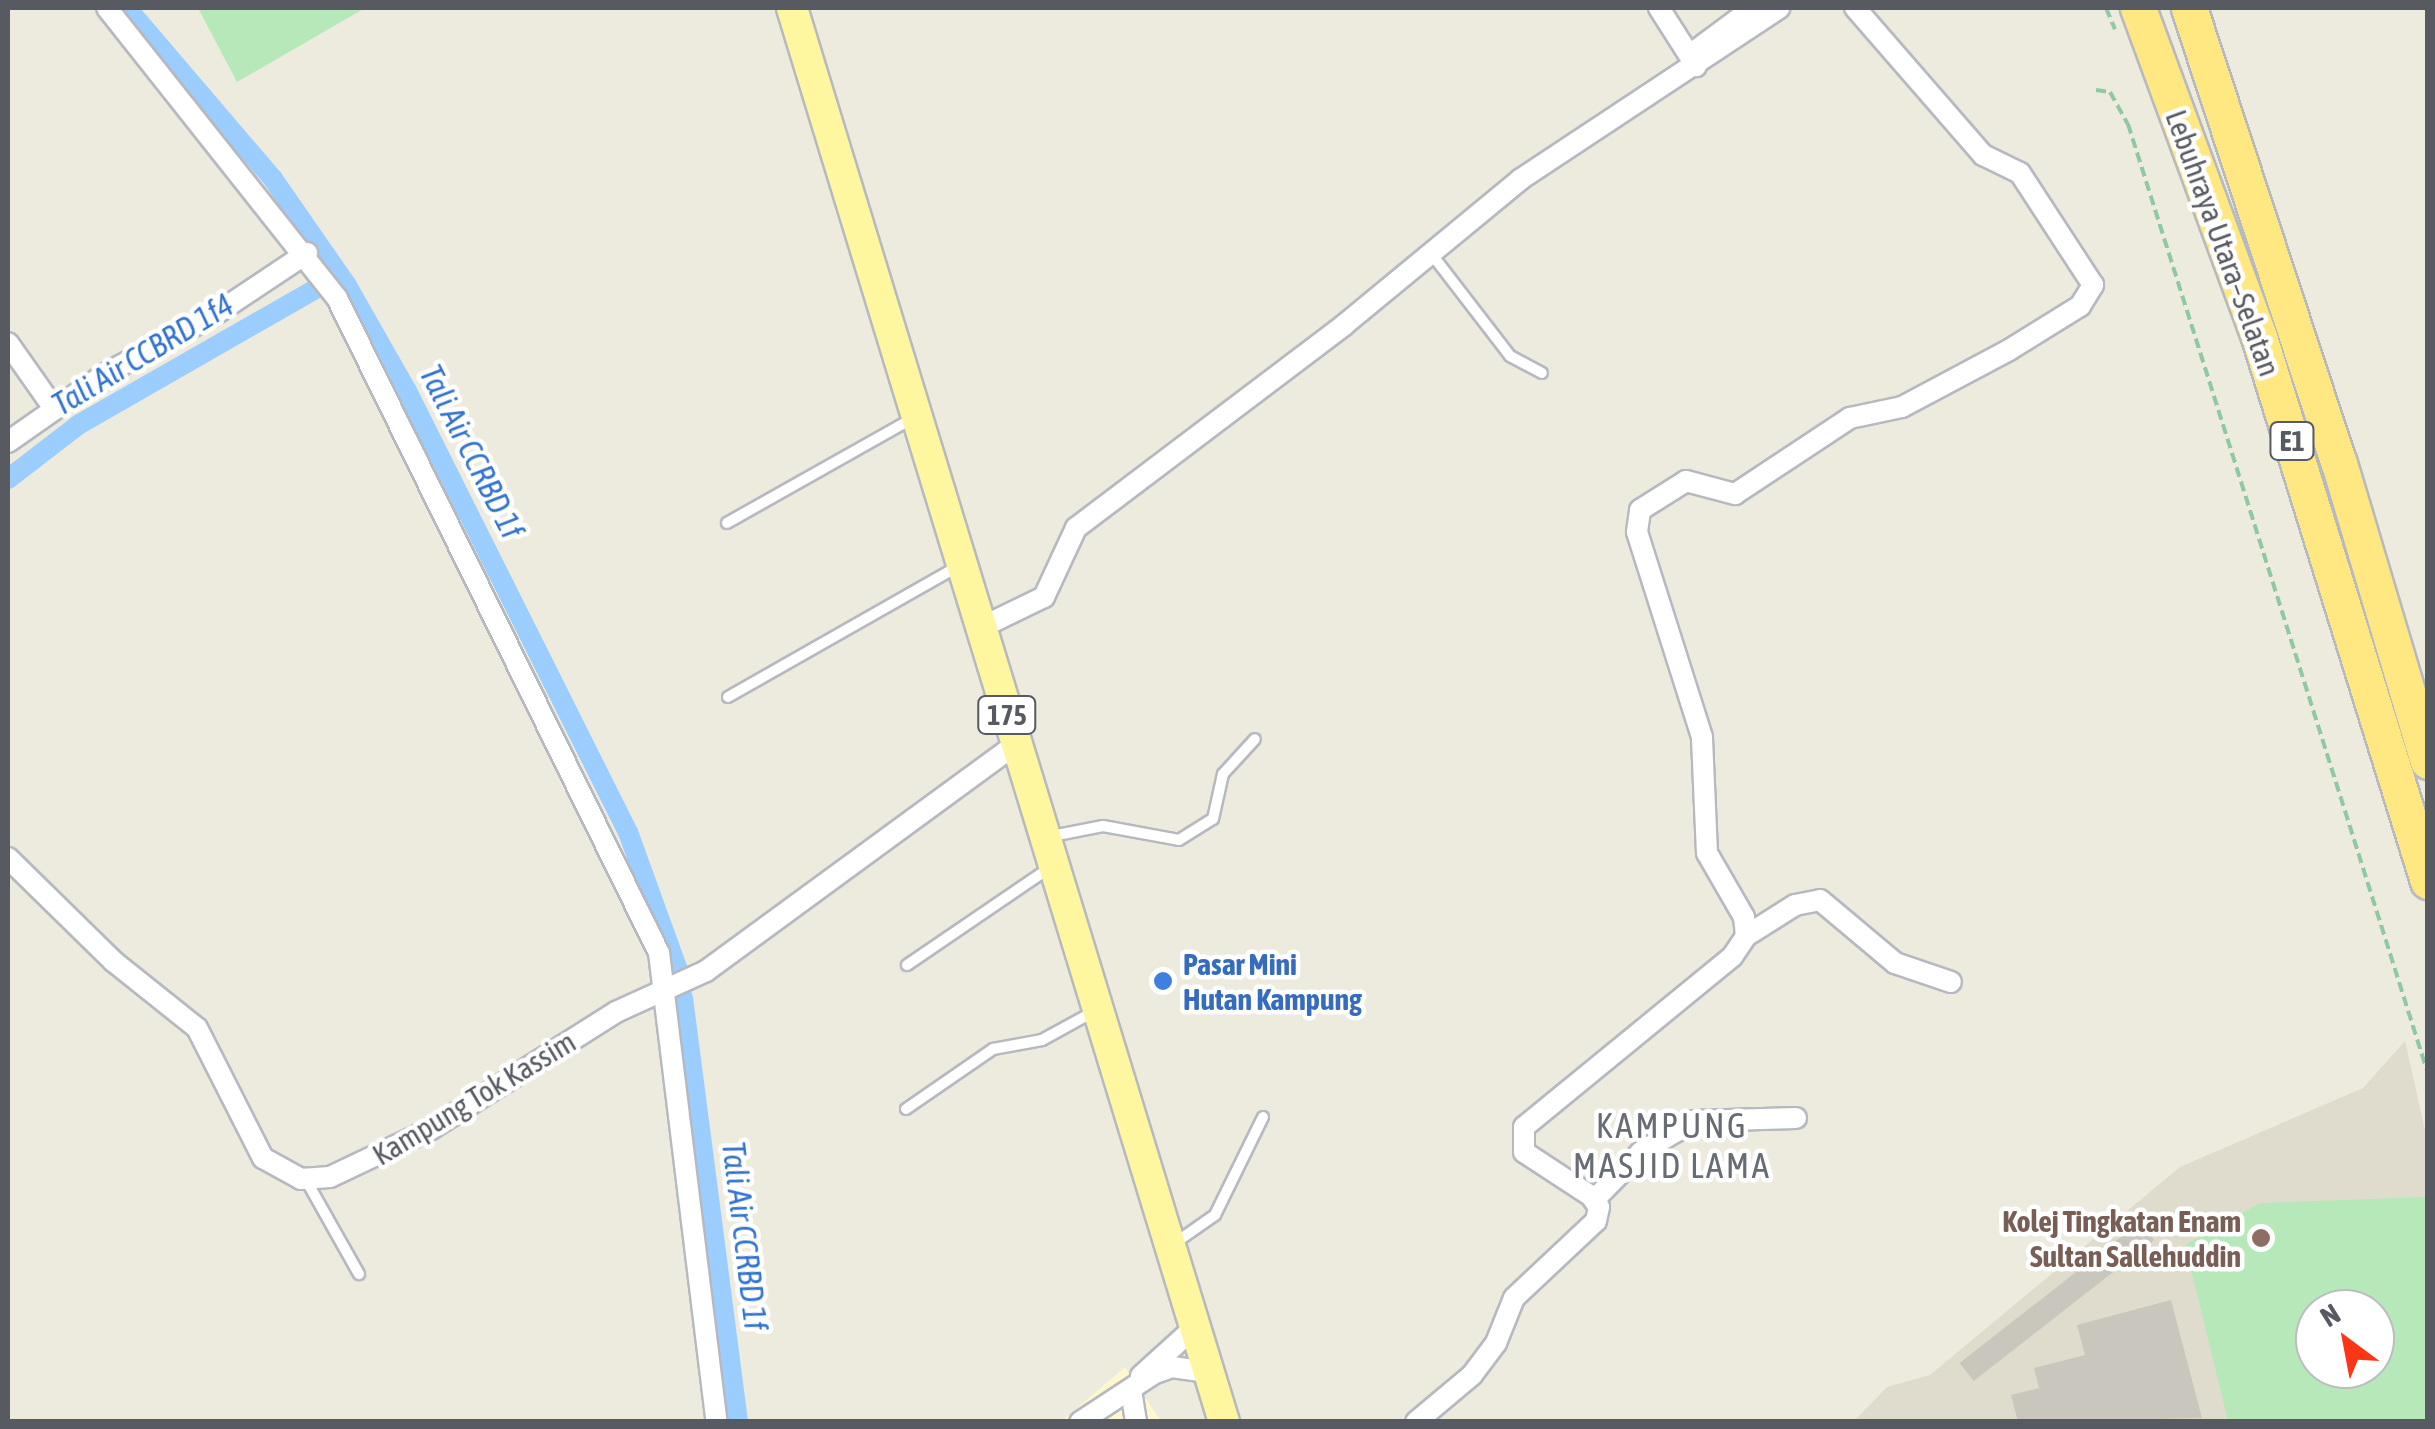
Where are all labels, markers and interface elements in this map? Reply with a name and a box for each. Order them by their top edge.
street label: Lebuhraya Utara–Selatan [2158,105,2288,381]
water label: Tali Air CCBRD 1f4 [45,286,241,424]
water label: Tali Air CCRBD 1f [411,359,531,545]
road number: E1 [2267,418,2317,464]
road number: 175 [977,692,1037,738]
place label: Pasar Mini Hutan Kampung [1183,946,1362,1016]
marker: Pasar Mini Hutan Kampung [1152,970,1174,992]
street label: Kampung Tok Kassim [366,1023,582,1173]
district label: KAMPUNG MASJID LAMA [1573,1104,1771,1186]
water label: Tali Air CCRBD 1f [713,1140,775,1332]
place label: Kolej Tingkatan Enam Sultan Sallehuddin [2002,1203,2241,1274]
marker: Kolej Tingkatan Enam Sultan Sallehuddin [2250,1227,2272,1249]
north arrow [2295,1289,2395,1389]
text: N [2315,1297,2346,1333]

